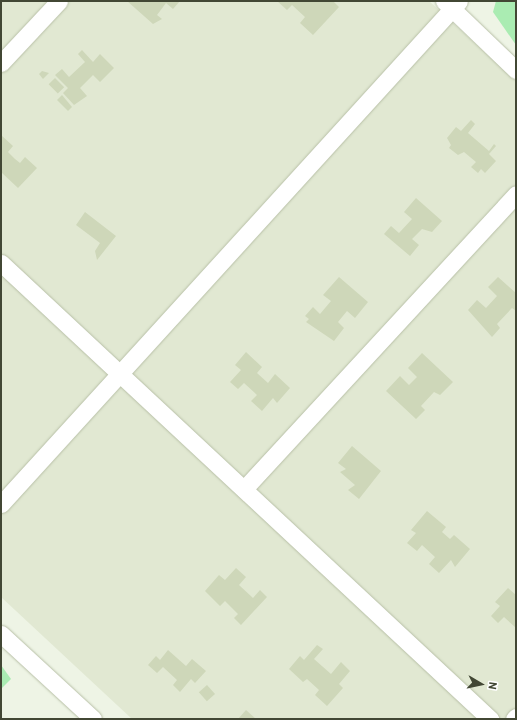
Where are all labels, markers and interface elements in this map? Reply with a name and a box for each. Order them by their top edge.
north arrow [461,664,501,704]
text: N [486,681,500,691]

